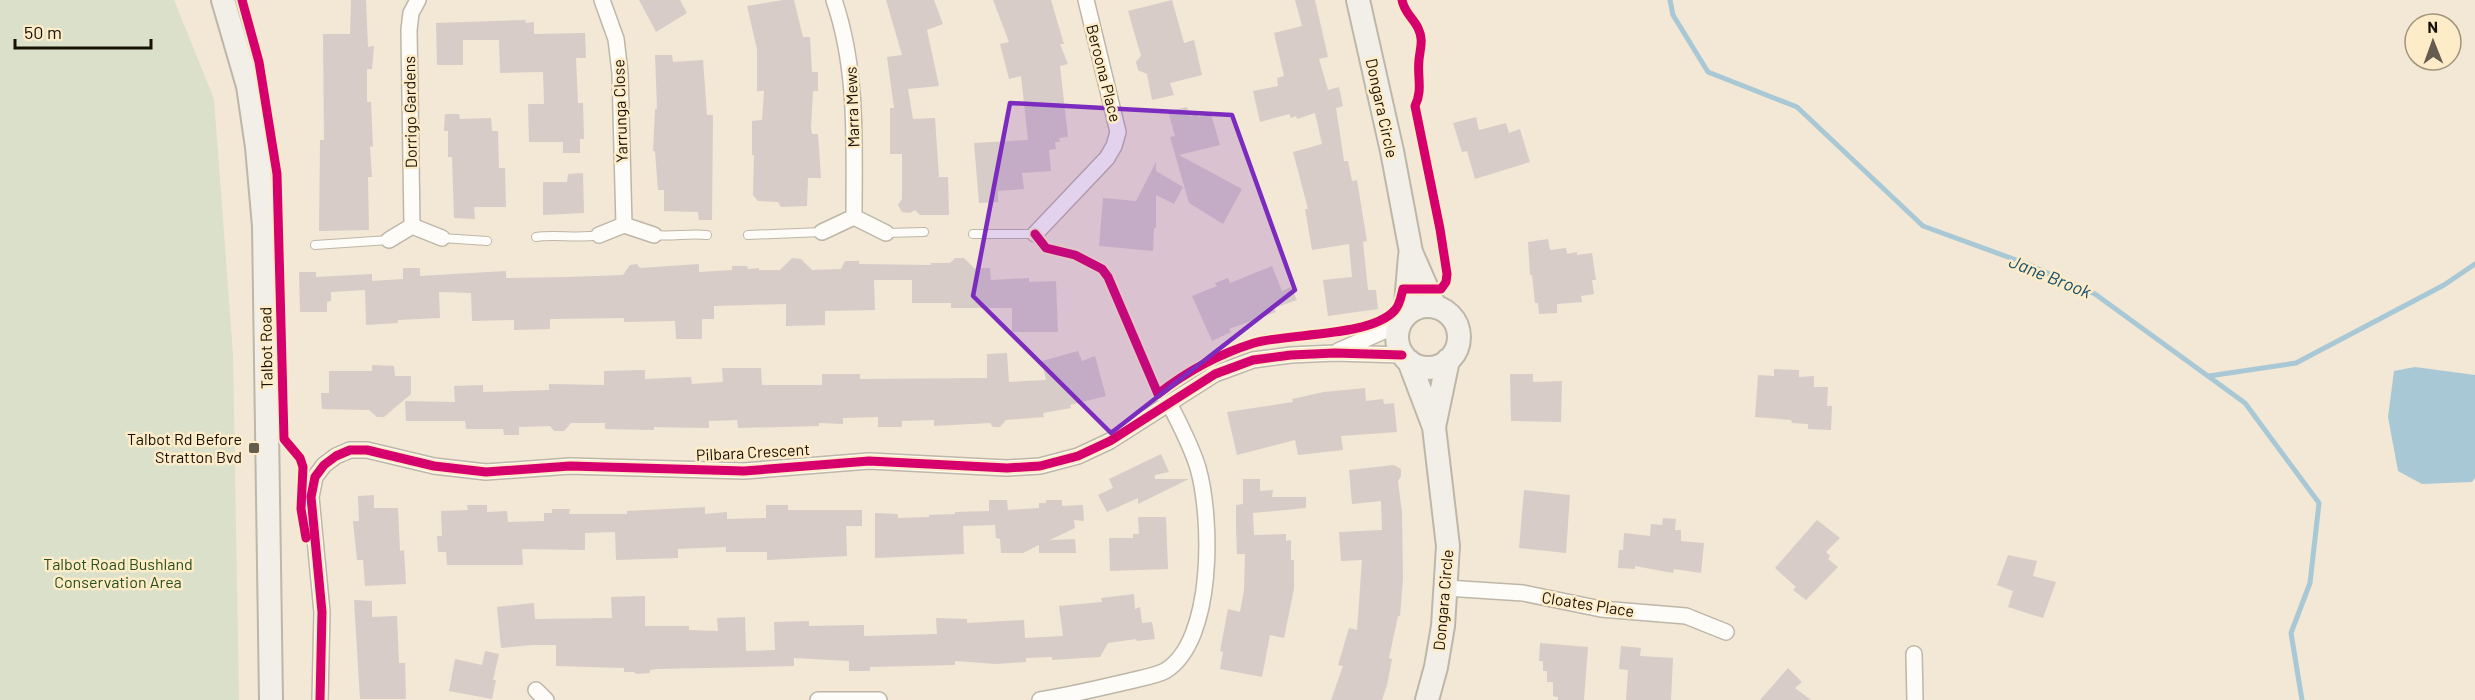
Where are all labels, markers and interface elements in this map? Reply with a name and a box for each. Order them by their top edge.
scale bar [15,12,152,50]
north arrow [2403,12,2463,72]
text: N [2427,17,2438,36]
text: 50 m [24,21,62,43]
street label: Beroona Place [1083,22,1126,124]
street label: Dorrigo Gardens [399,56,420,168]
street label: Dongara Circle [1363,56,1402,159]
street label: Yarrunga Close [608,59,631,163]
street label: Marra Mews [841,66,862,148]
water label: Jane Brook [2006,250,2095,303]
street label: Talbot Road [255,307,276,389]
place label: Talbot Rd Before Stratton Bvd [127,429,242,466]
street label: Pilbara Crescent [695,439,810,464]
marker: Talbot Rd Before Stratton Bvd [247,441,261,455]
street label: Dongara Circle [1429,549,1456,651]
park label: Talbot Road Bushland Conservation Area [43,554,193,591]
street label: Cloates Place [1541,587,1636,620]

